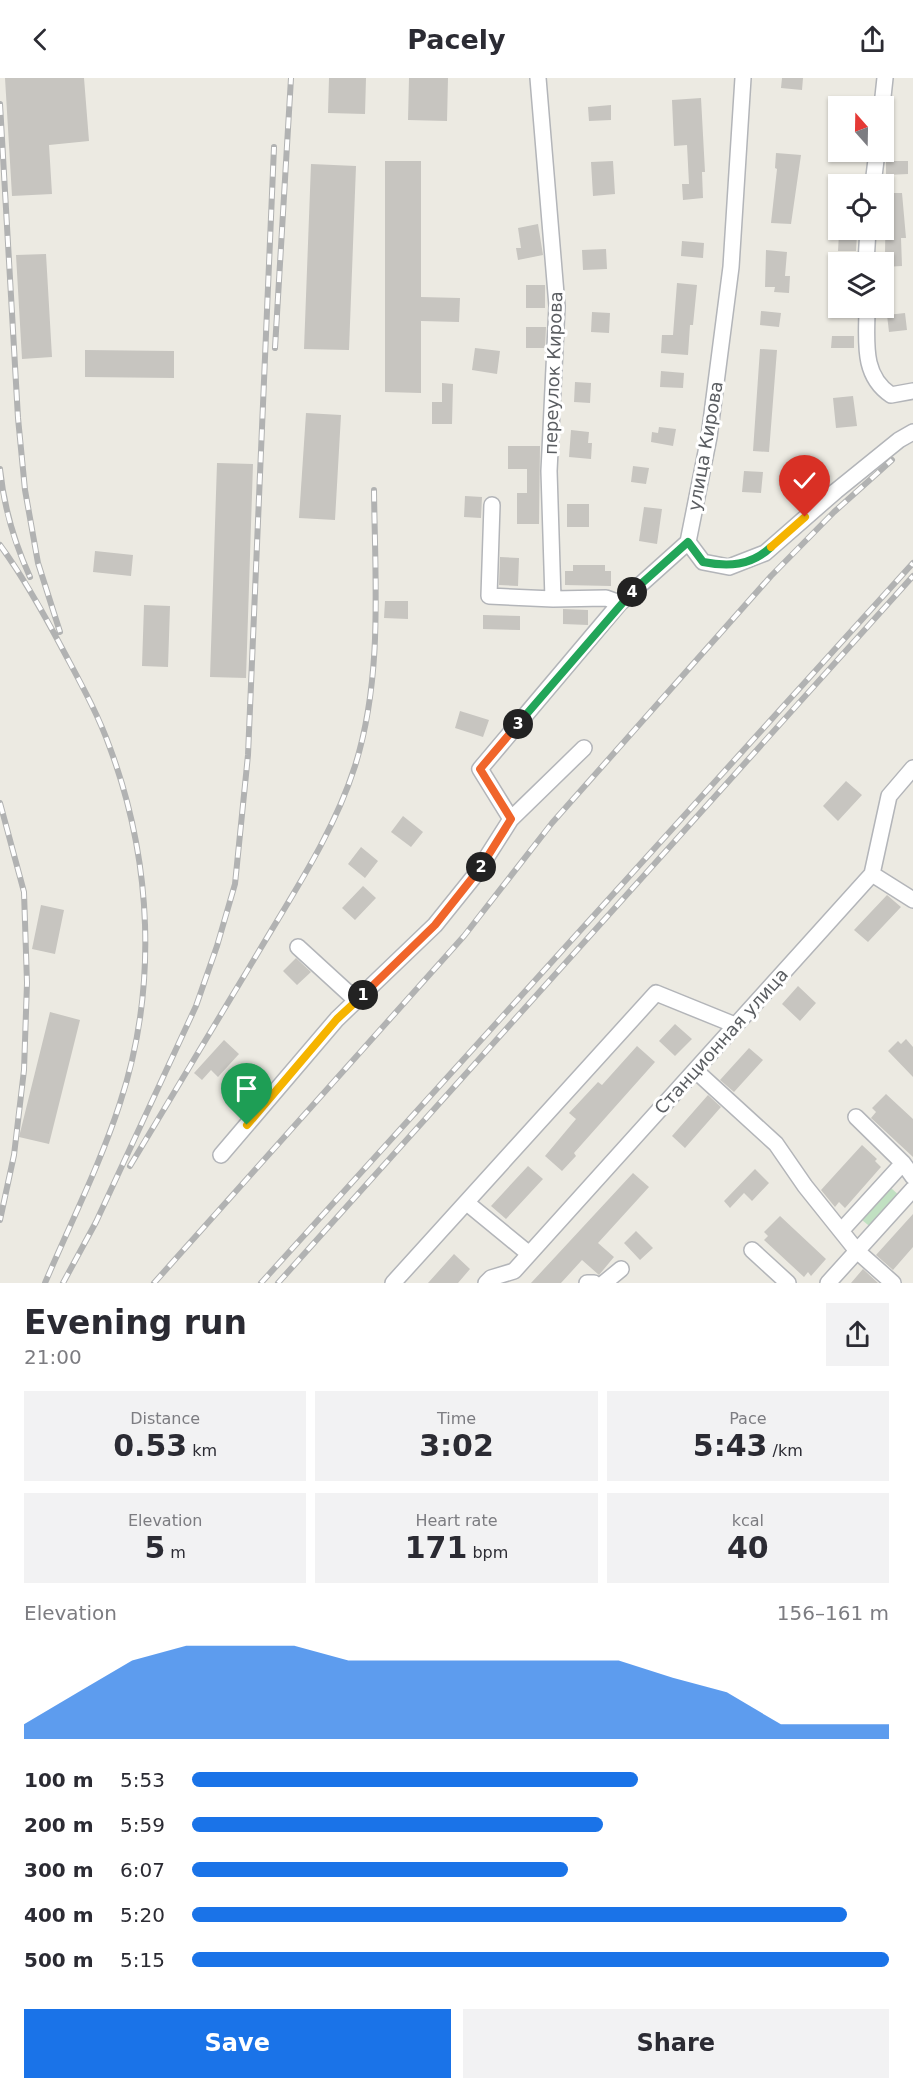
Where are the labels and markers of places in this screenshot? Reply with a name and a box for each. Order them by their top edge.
pin [779,455,830,517]
pin: 4 [617,577,647,607]
pin: 3 [503,709,533,739]
pin: 2 [466,852,496,882]
pin: 1 [348,980,378,1010]
pin [221,1063,272,1125]

